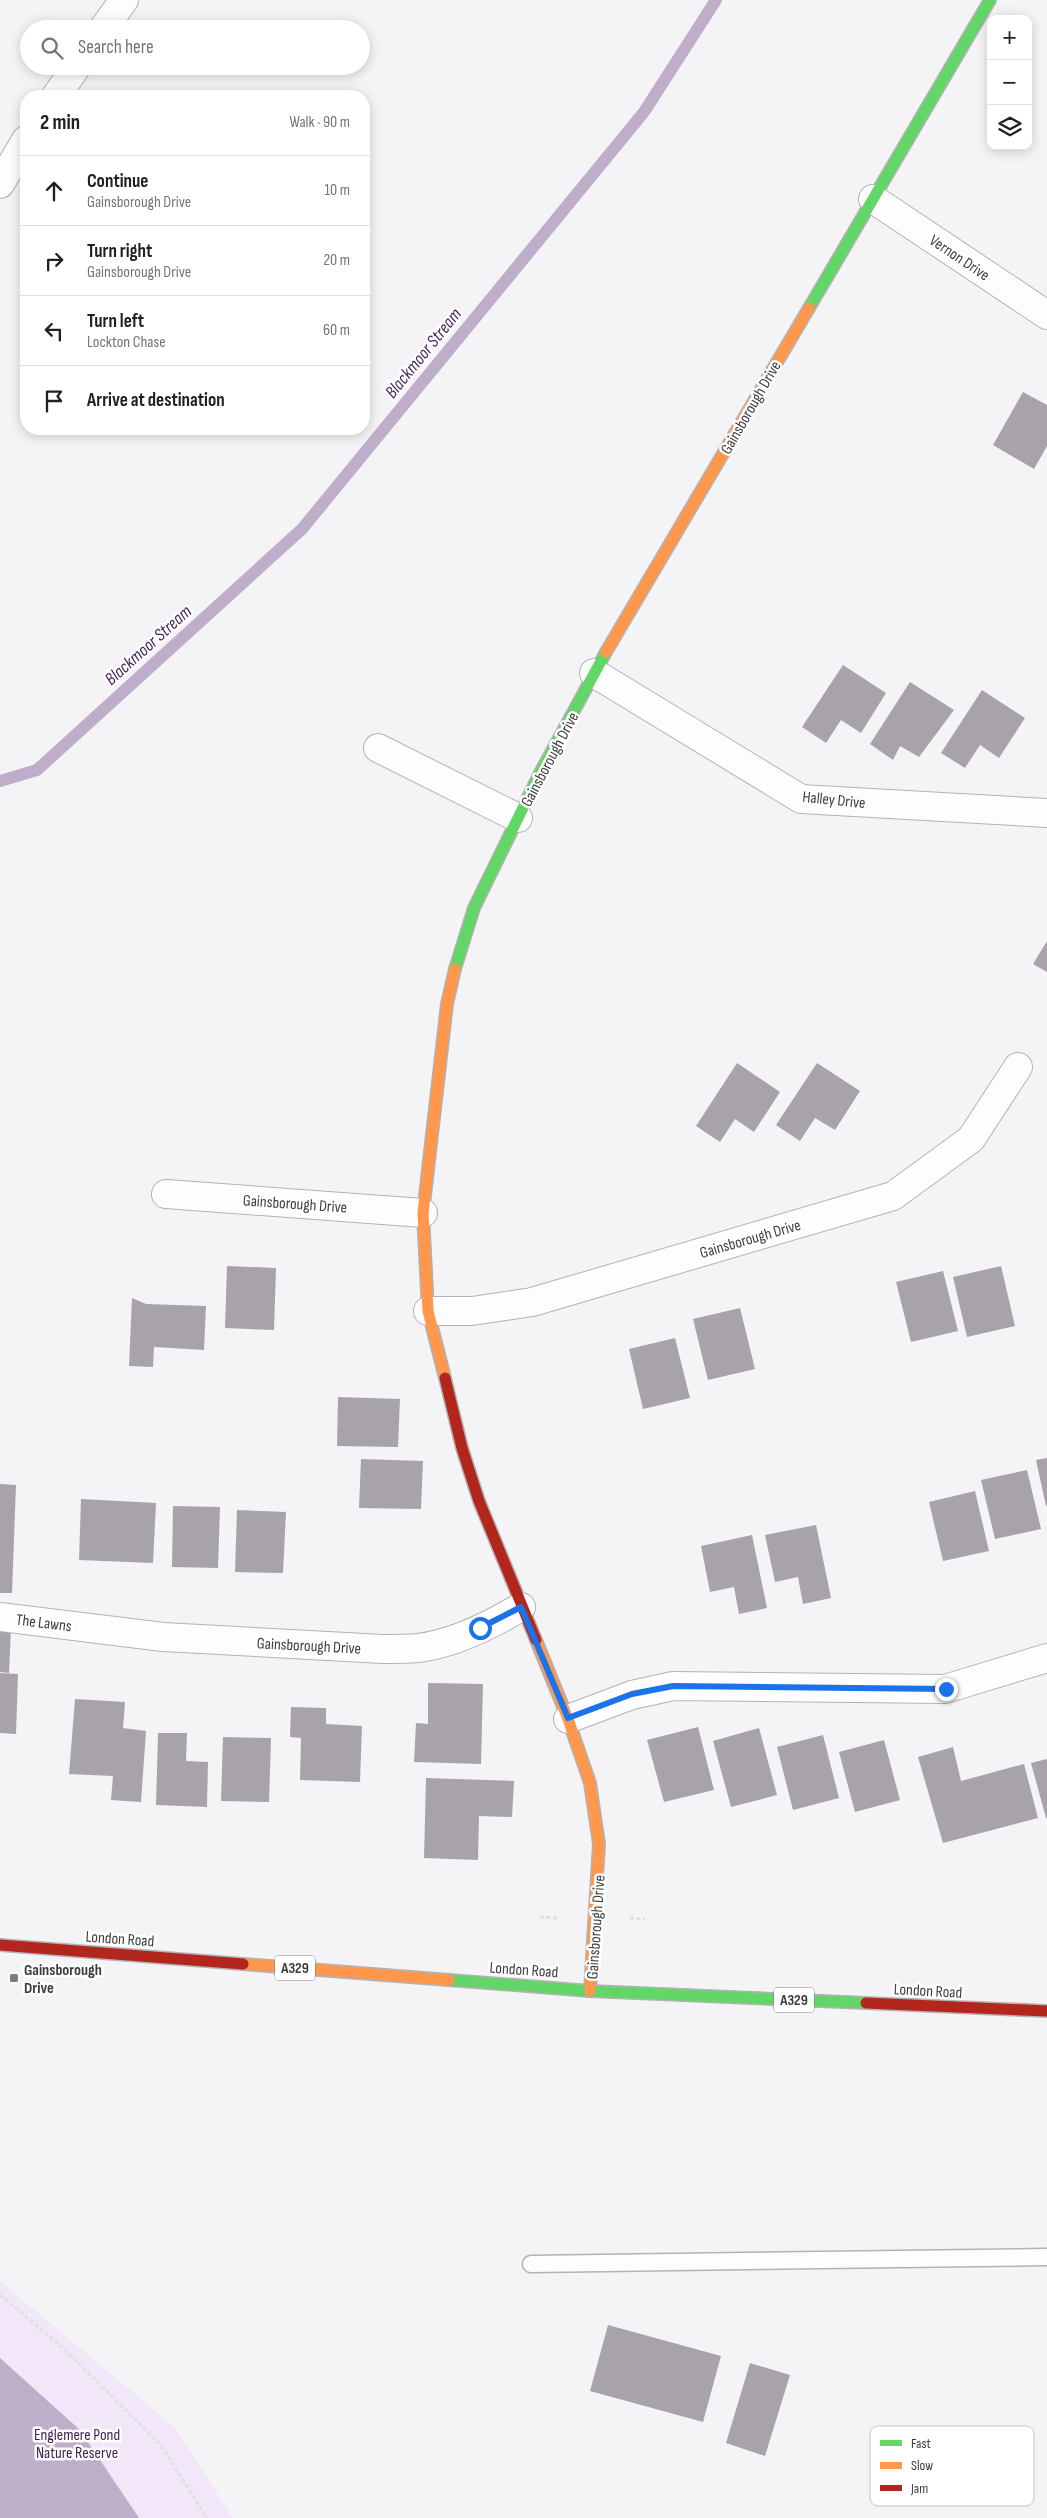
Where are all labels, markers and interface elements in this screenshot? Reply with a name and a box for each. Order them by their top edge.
map controls [987,15,1032,150]
button: + [987,15,1032,60]
search box [20,20,370,75]
icon: search [38,34,66,62]
text: Search here [78,36,154,59]
button: − [987,60,1032,105]
button: layers [987,105,1032,150]
text: 2 min [40,110,80,135]
text: Walk · 90 m [289,113,350,132]
text: Continue [87,170,148,193]
icon: ahead [40,177,68,205]
text: 10 m [324,181,350,200]
text: Gainsborough Drive [87,193,191,212]
street label: Vernon Drive [925,231,993,285]
text: Turn right [87,240,152,263]
icon: right [40,247,68,275]
text: 20 m [323,251,350,270]
text: Gainsborough Drive [87,263,191,282]
water label: Blackmoor Stream [381,304,466,402]
text: Turn left [87,310,144,333]
icon: left [40,317,68,345]
text: 60 m [323,321,350,340]
text: Lockton Chase [87,333,166,352]
street label: Gainsborough Drive [717,358,786,458]
icon: arrive [40,387,68,415]
text: Arrive at destination [87,389,225,412]
water label: Blackmoor Stream [101,601,196,690]
street label: Gainsborough Drive [517,709,583,810]
street label: Halley Drive [801,788,866,813]
street label: Gainsborough Drive [242,1191,348,1218]
street label: Gainsborough Drive [698,1216,803,1263]
street label: The Lawns [15,1611,73,1636]
route start [469,1617,492,1640]
street label: Gainsborough Drive [256,1634,361,1659]
route end [935,1678,958,1701]
street label: Gainsborough Drive [583,1874,610,1980]
street label: London Road [85,1928,155,1951]
road number: A329 [275,1956,315,1980]
street label: London Road [489,1959,559,1982]
place label: Gainsborough Drive [24,1961,102,1998]
marker: Gainsborough Drive [8,1972,20,1984]
street label: London Road [893,1980,963,2003]
road number: A329 [774,1988,814,2012]
park label: Englemere Pond Nature Reserve [34,2426,120,2463]
legend [870,2426,1034,2506]
text: Fast [911,2435,931,2452]
text: Slow [911,2457,933,2474]
text: Jam [910,2480,928,2497]

